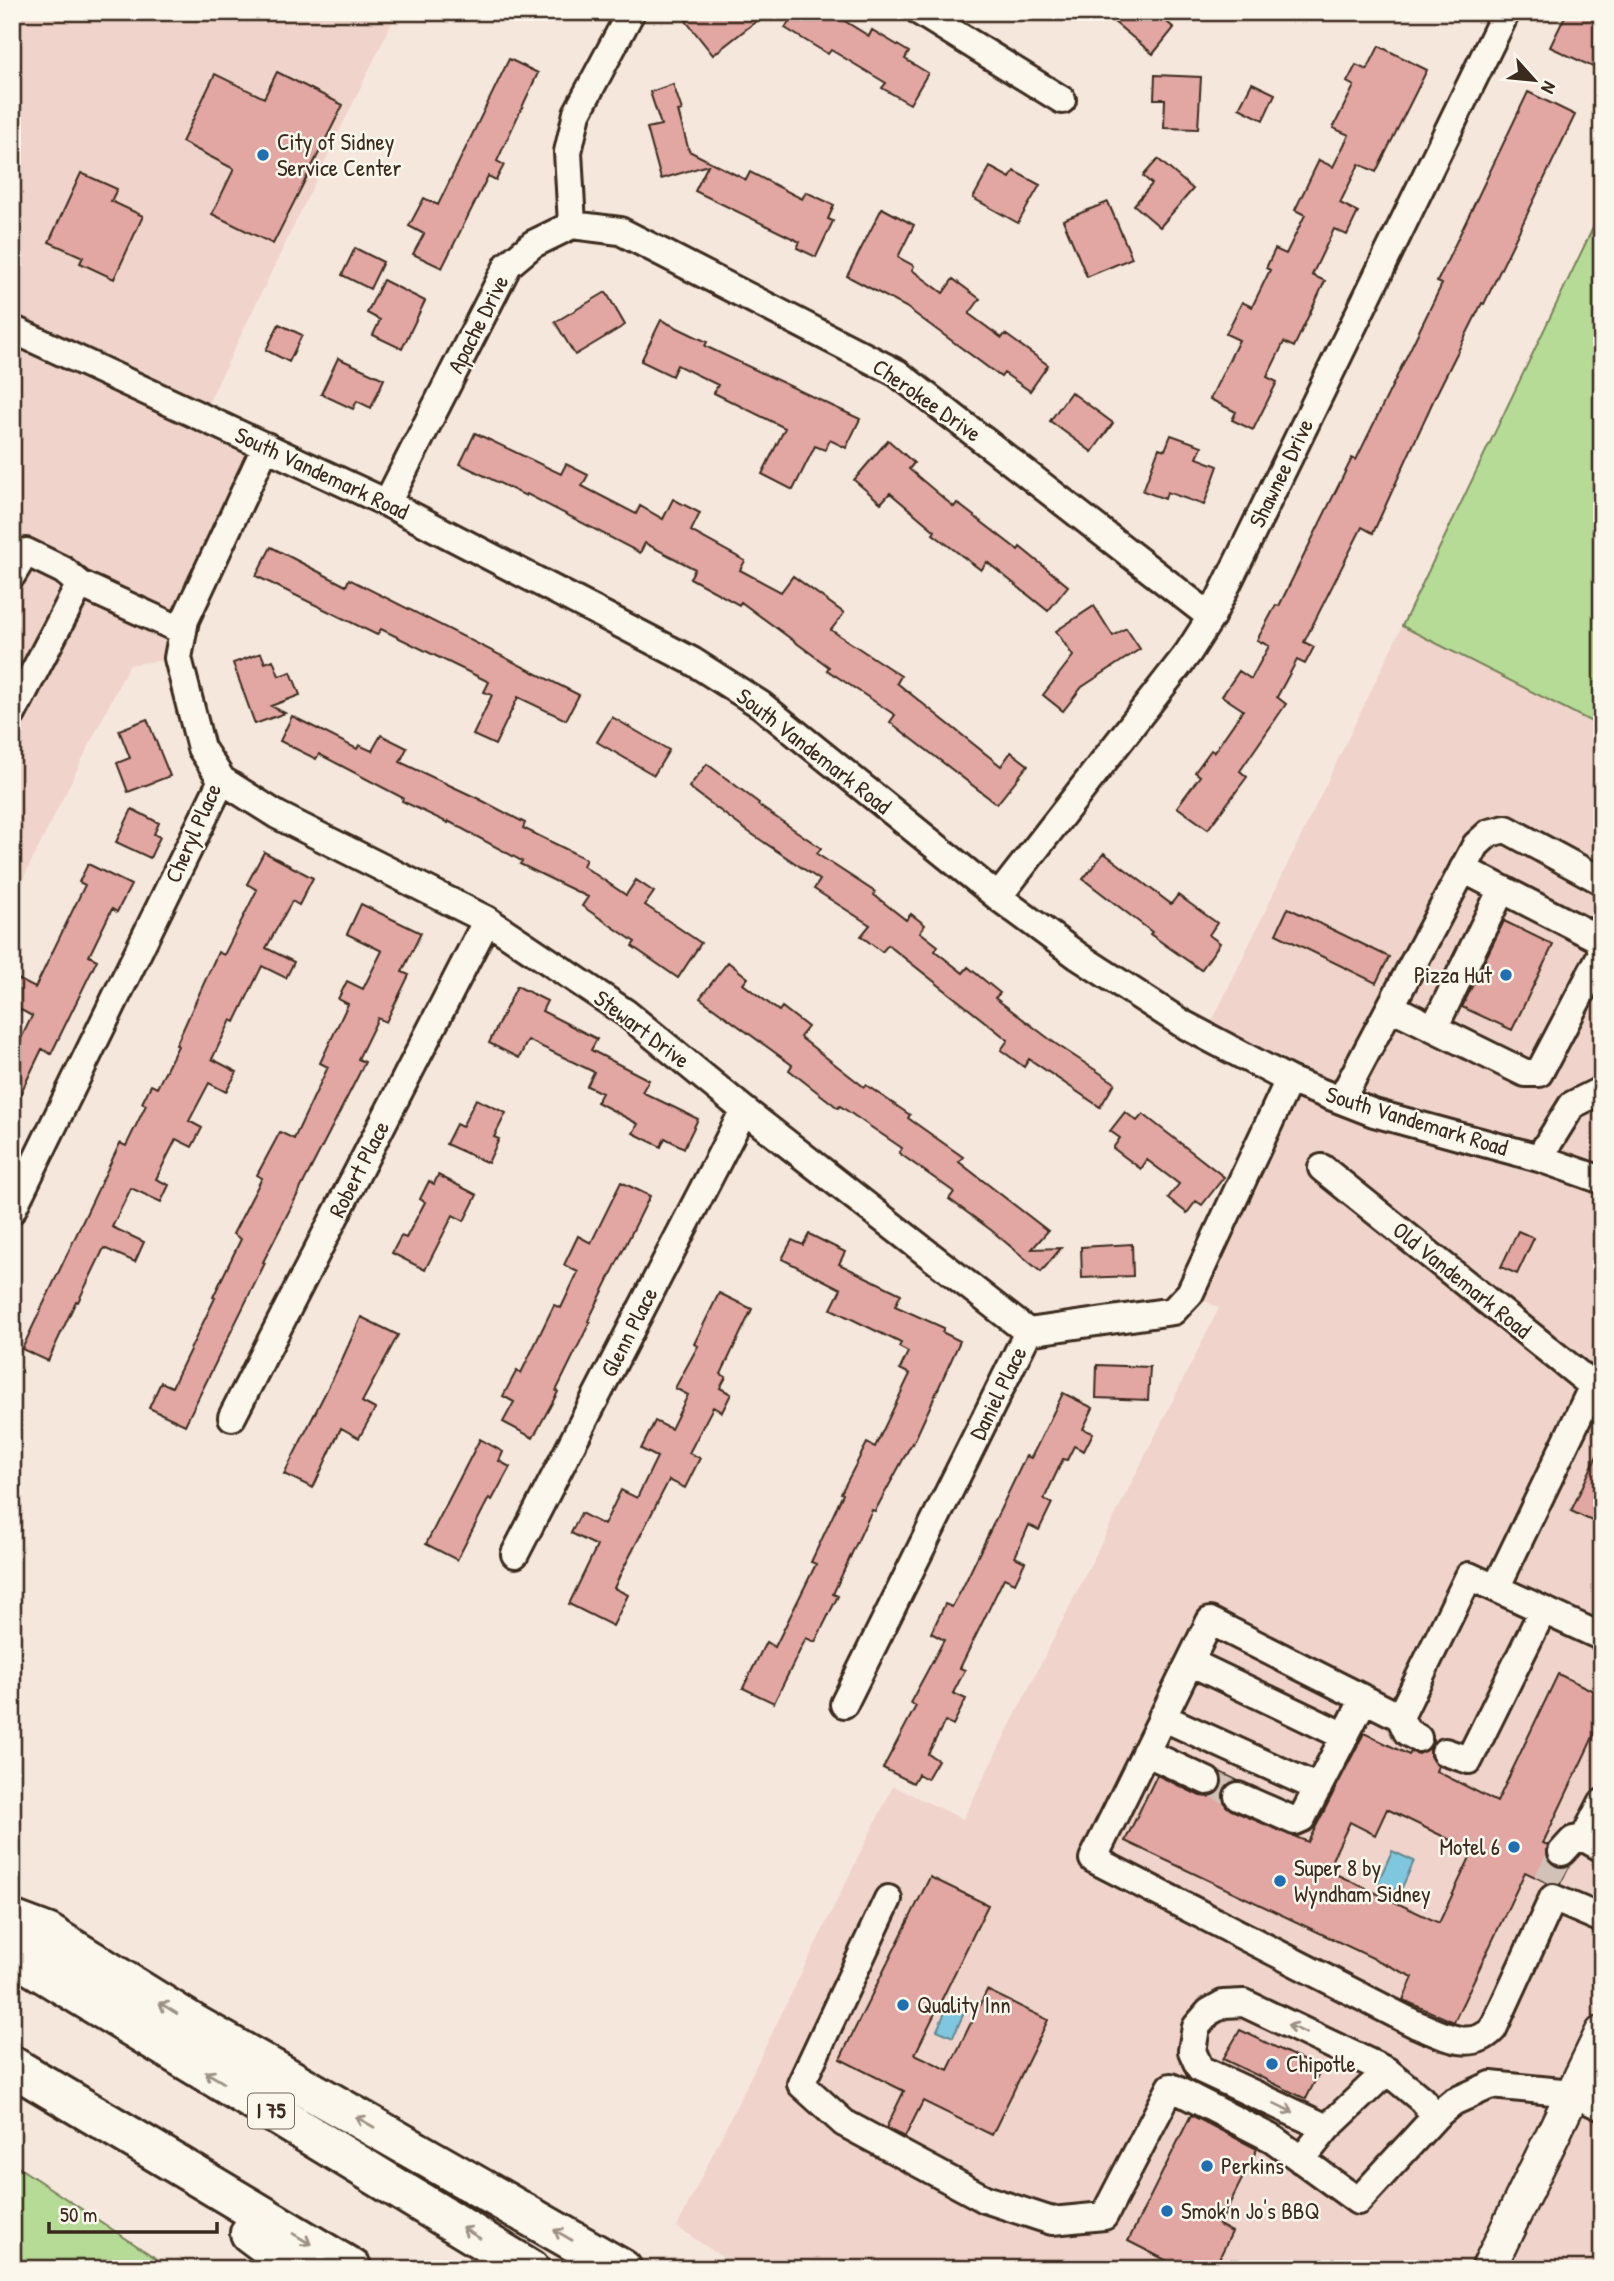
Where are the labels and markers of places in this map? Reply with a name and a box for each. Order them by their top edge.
place label: City of Sidney Service Center [277,126,402,183]
marker: City of Sidney Service Center [255,147,271,163]
place label: Pizza Hut [1414,959,1493,990]
marker: Pizza Hut [1498,967,1514,983]
place label: Motel 6 [1439,1831,1500,1862]
marker: Motel 6 [1506,1839,1522,1855]
place label: Super 8 by Wyndham Sidney [1294,1852,1431,1909]
marker: Super 8 by Wyndham Sidney [1272,1873,1288,1889]
place label: Quality Inn [917,1989,1011,2020]
marker: Quality Inn [895,1997,911,2013]
place label: Chipotle [1286,2048,1356,2079]
marker: Chipotle [1264,2056,1280,2072]
place label: Perkins [1221,2150,1284,2181]
marker: Perkins [1199,2158,1215,2174]
place label: Smok'n Jo's BBQ [1181,2195,1320,2226]
marker: Smok'n Jo's BBQ [1159,2203,1175,2219]

